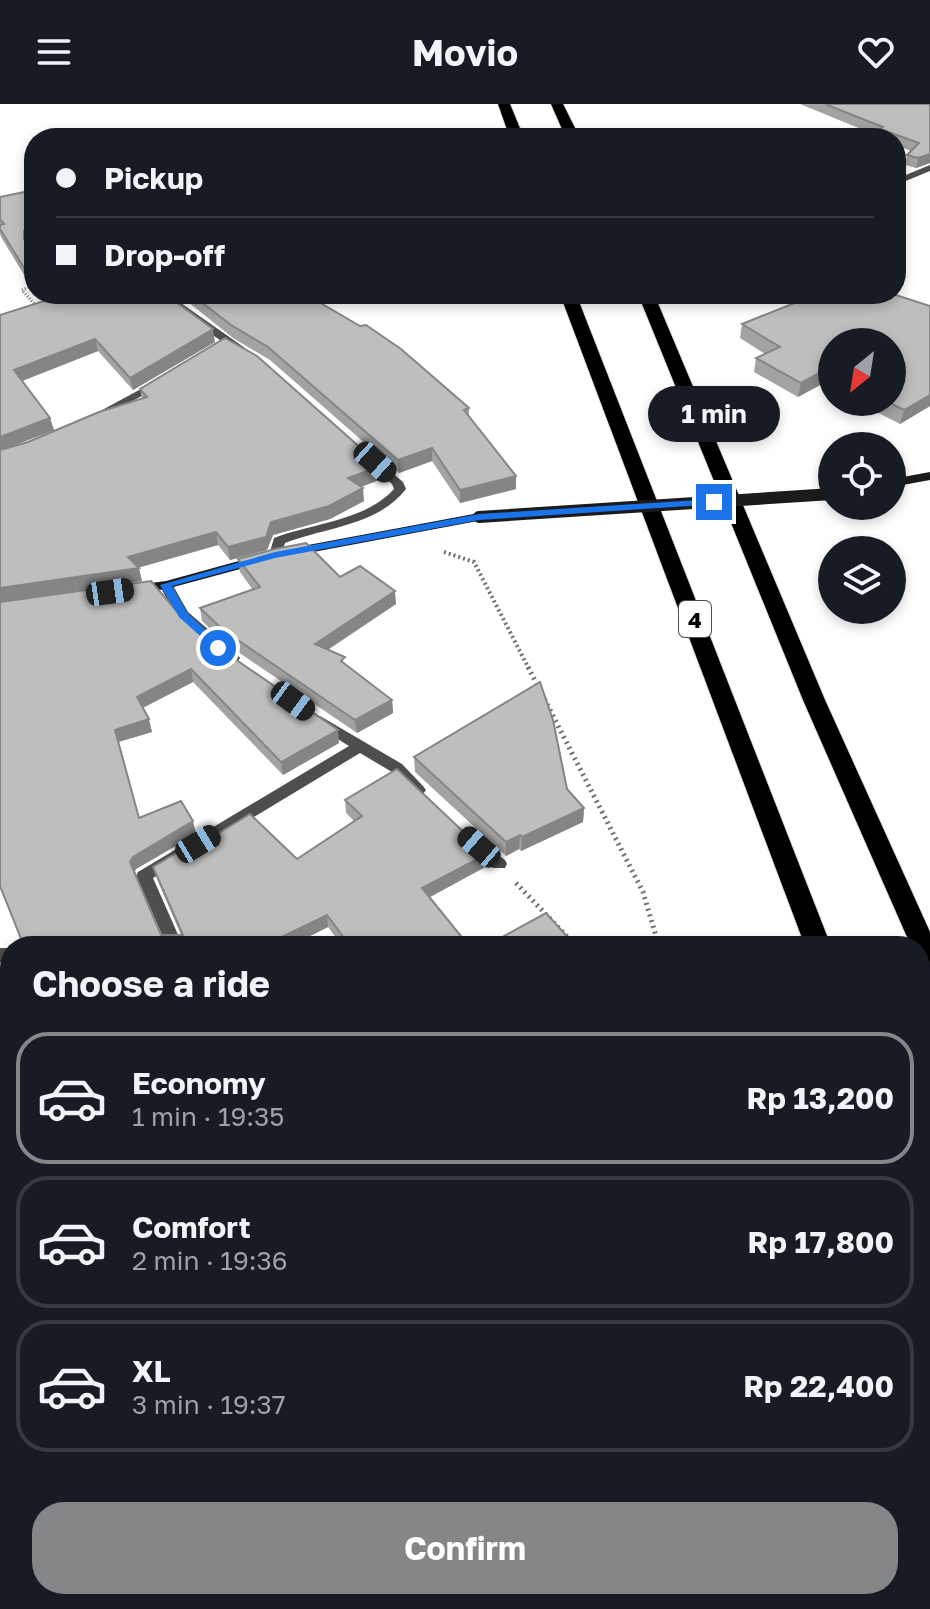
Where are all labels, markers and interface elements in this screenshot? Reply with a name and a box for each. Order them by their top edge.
icon: menu [32,30,76,74]
icon: heart [854,30,898,74]
text: Movio [412,31,518,74]
text: Pickup [104,160,203,196]
text: Drop-off [104,237,225,273]
north arrow [818,328,906,416]
map controls [818,328,906,624]
callout: 1 min [648,386,780,442]
text: 1 min [681,398,747,429]
button: locate [818,432,906,520]
car [349,437,401,487]
route end [696,484,732,520]
button: layers [818,536,906,624]
car [85,577,135,607]
road number: 4 [679,601,711,637]
route start [200,630,236,666]
car [267,677,319,725]
car [171,821,225,867]
car [453,822,505,872]
text: Choose a ride [32,962,270,1005]
icon: car [36,1062,108,1134]
text: Economy [132,1065,266,1101]
text: Rp 13,200 [747,1080,894,1116]
text: 1 min · 19:35 [132,1101,284,1132]
icon: car [36,1206,108,1278]
text: Comfort [132,1209,251,1245]
text: Rp 17,800 [748,1224,894,1260]
text: 2 min · 19:36 [132,1245,287,1276]
icon: car [36,1350,108,1422]
text: XL [132,1353,171,1389]
text: Rp 22,400 [743,1368,894,1404]
text: 3 min · 19:37 [132,1389,286,1420]
button: Confirm [32,1502,898,1594]

